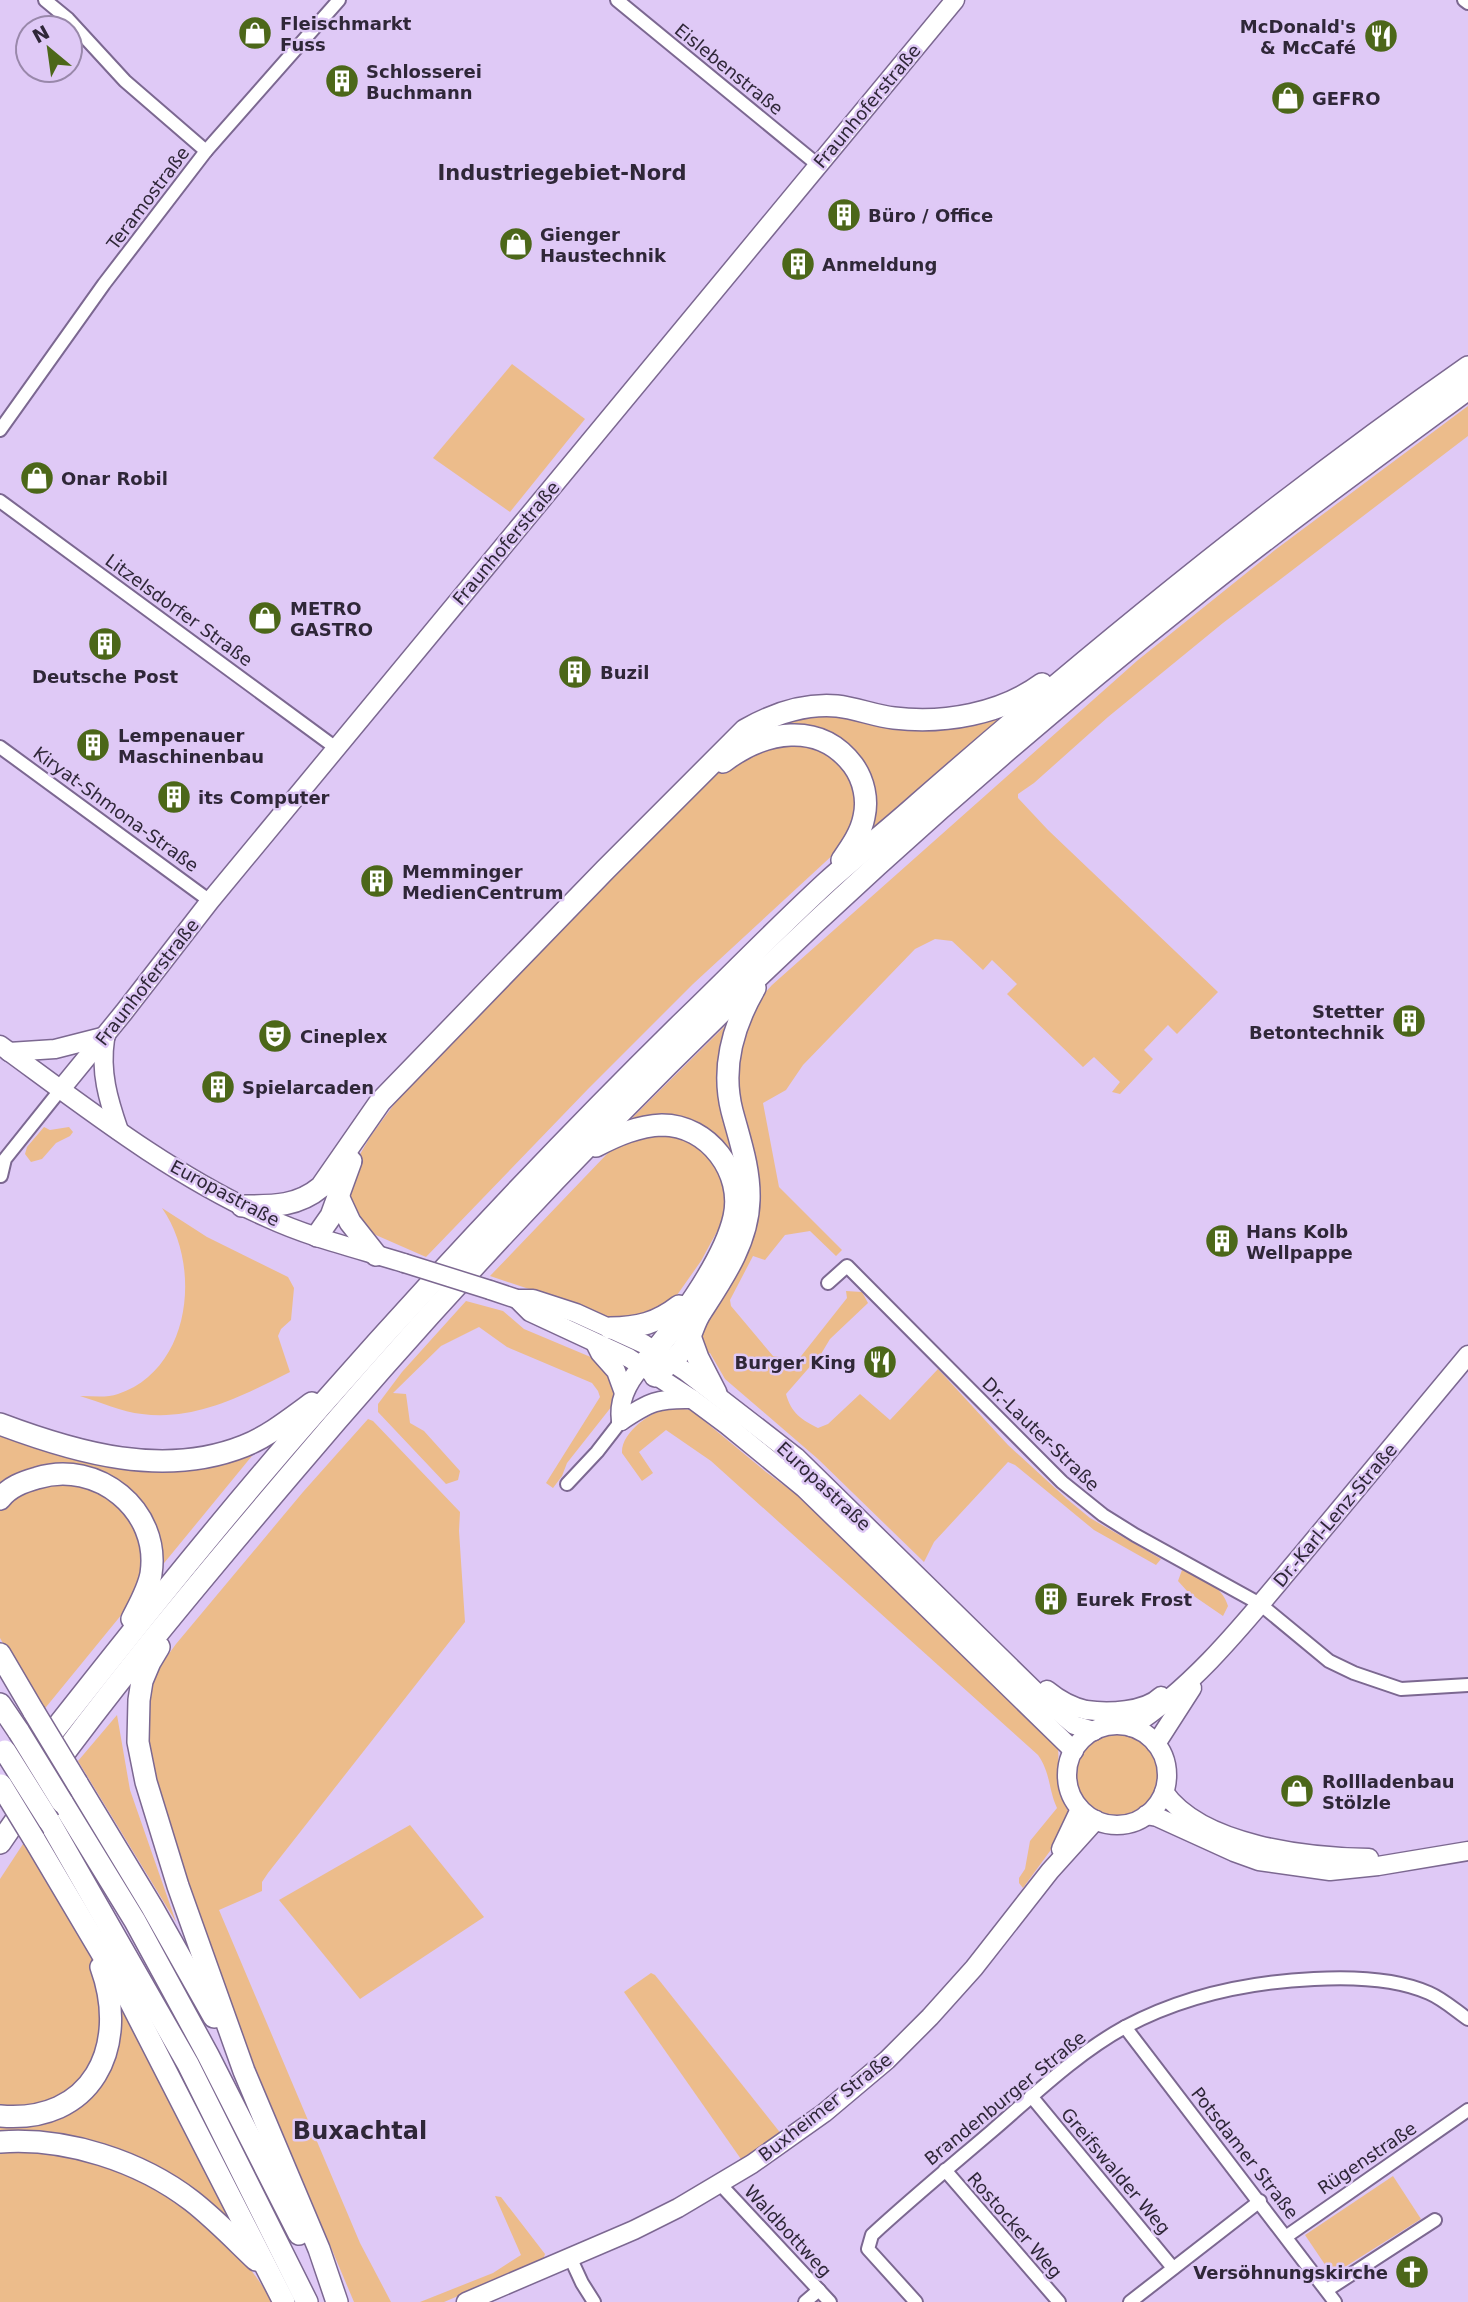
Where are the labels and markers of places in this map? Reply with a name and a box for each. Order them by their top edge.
place label: Fleischmarkt Fuss [280,13,412,55]
shop icon: Fleischmarkt Fuss [236,14,274,52]
place label: McDonald's & McCafé [1240,16,1356,58]
restaurant icon: McDonald's & McCafé [1362,17,1400,55]
place label: Schlosserei Buchmann [366,61,482,103]
building icon: Schlosserei Buchmann [323,62,361,100]
shop icon: GEFRO [1269,79,1307,117]
place label: GEFRO [1312,88,1381,109]
building icon: Büro / Office [825,196,863,234]
place label: Büro / Office [868,205,993,226]
place label: Gienger Haustechnik [540,224,667,266]
shop icon: Gienger Haustechnik [497,225,535,263]
building icon: Anmeldung [779,245,817,283]
place label: Anmeldung [822,254,937,275]
shop icon: Onar Robil [18,459,56,497]
place label: Onar Robil [61,468,168,489]
place label: METRO GASTRO [290,598,373,640]
shop icon: METRO GASTRO [246,599,284,637]
building icon: Deutsche Post [86,625,124,663]
building icon: Buzil [556,653,594,691]
place label: Buzil [600,662,649,683]
place label: Deutsche Post [32,666,178,687]
place label: Lempenauer Maschinenbau [118,725,264,767]
building icon: Lempenauer Maschinenbau [74,726,112,764]
building icon: its Computer [155,778,193,816]
place label: its Computer [198,787,330,808]
place label: Memminger MedienCentrum [402,861,563,903]
building icon: Memminger MedienCentrum [358,862,396,900]
place label: Stetter Betontechnik [1249,1001,1385,1043]
building icon: Stetter Betontechnik [1390,1002,1428,1040]
theatre icon: Cineplex [256,1017,294,1055]
place label: Cineplex [300,1026,388,1047]
building icon: Spielarcaden [199,1068,237,1106]
place label: Spielarcaden [242,1077,374,1098]
place label: Hans Kolb Wellpappe [1246,1221,1353,1263]
building icon: Hans Kolb Wellpappe [1203,1222,1241,1260]
restaurant icon: Burger King [861,1343,899,1381]
place label: Burger King [735,1352,856,1373]
building icon: Eurek Frost [1032,1580,1070,1618]
place label: Eurek Frost [1076,1589,1193,1610]
place label: Rollladenbau Stölzle [1322,1771,1455,1813]
shop icon: Rollladenbau Stölzle [1278,1772,1316,1810]
church icon: Versöhnungskirche [1393,2253,1431,2291]
place label: Versöhnungskirche [1193,2262,1388,2283]

